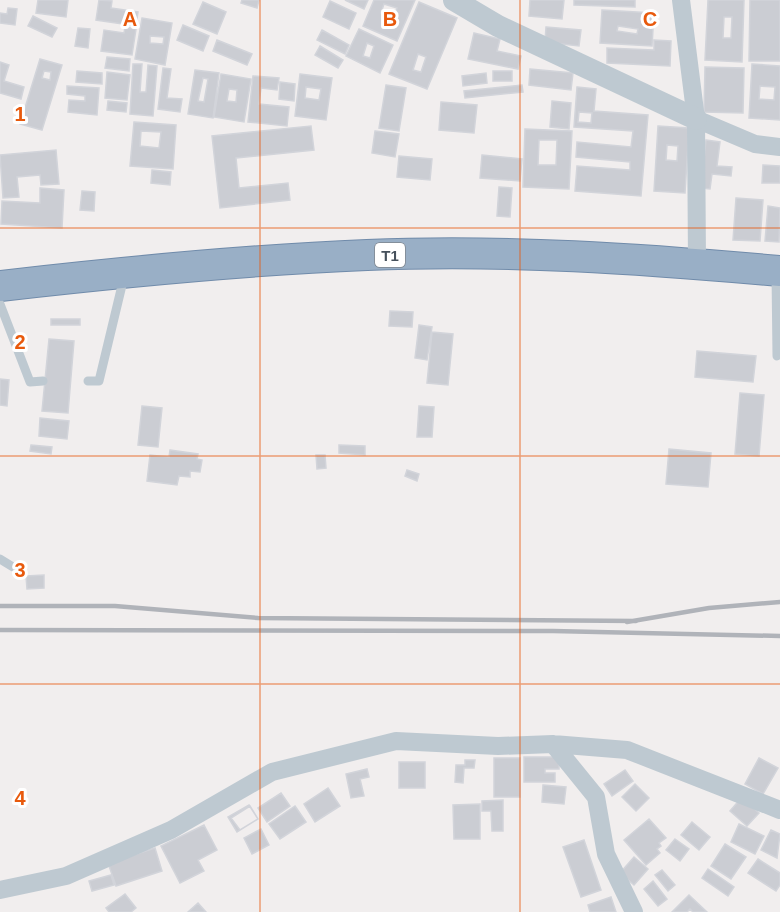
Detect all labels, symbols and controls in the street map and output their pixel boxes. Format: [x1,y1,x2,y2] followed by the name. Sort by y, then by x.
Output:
[123,8,137,30] text: A
[383,8,397,30] text: B
[643,8,657,30] text: C
[14,103,26,125] text: 1
[375,243,405,267] road number: T1
[14,331,26,353] text: 2
[14,559,26,581] text: 3
[14,787,26,809] text: 4

